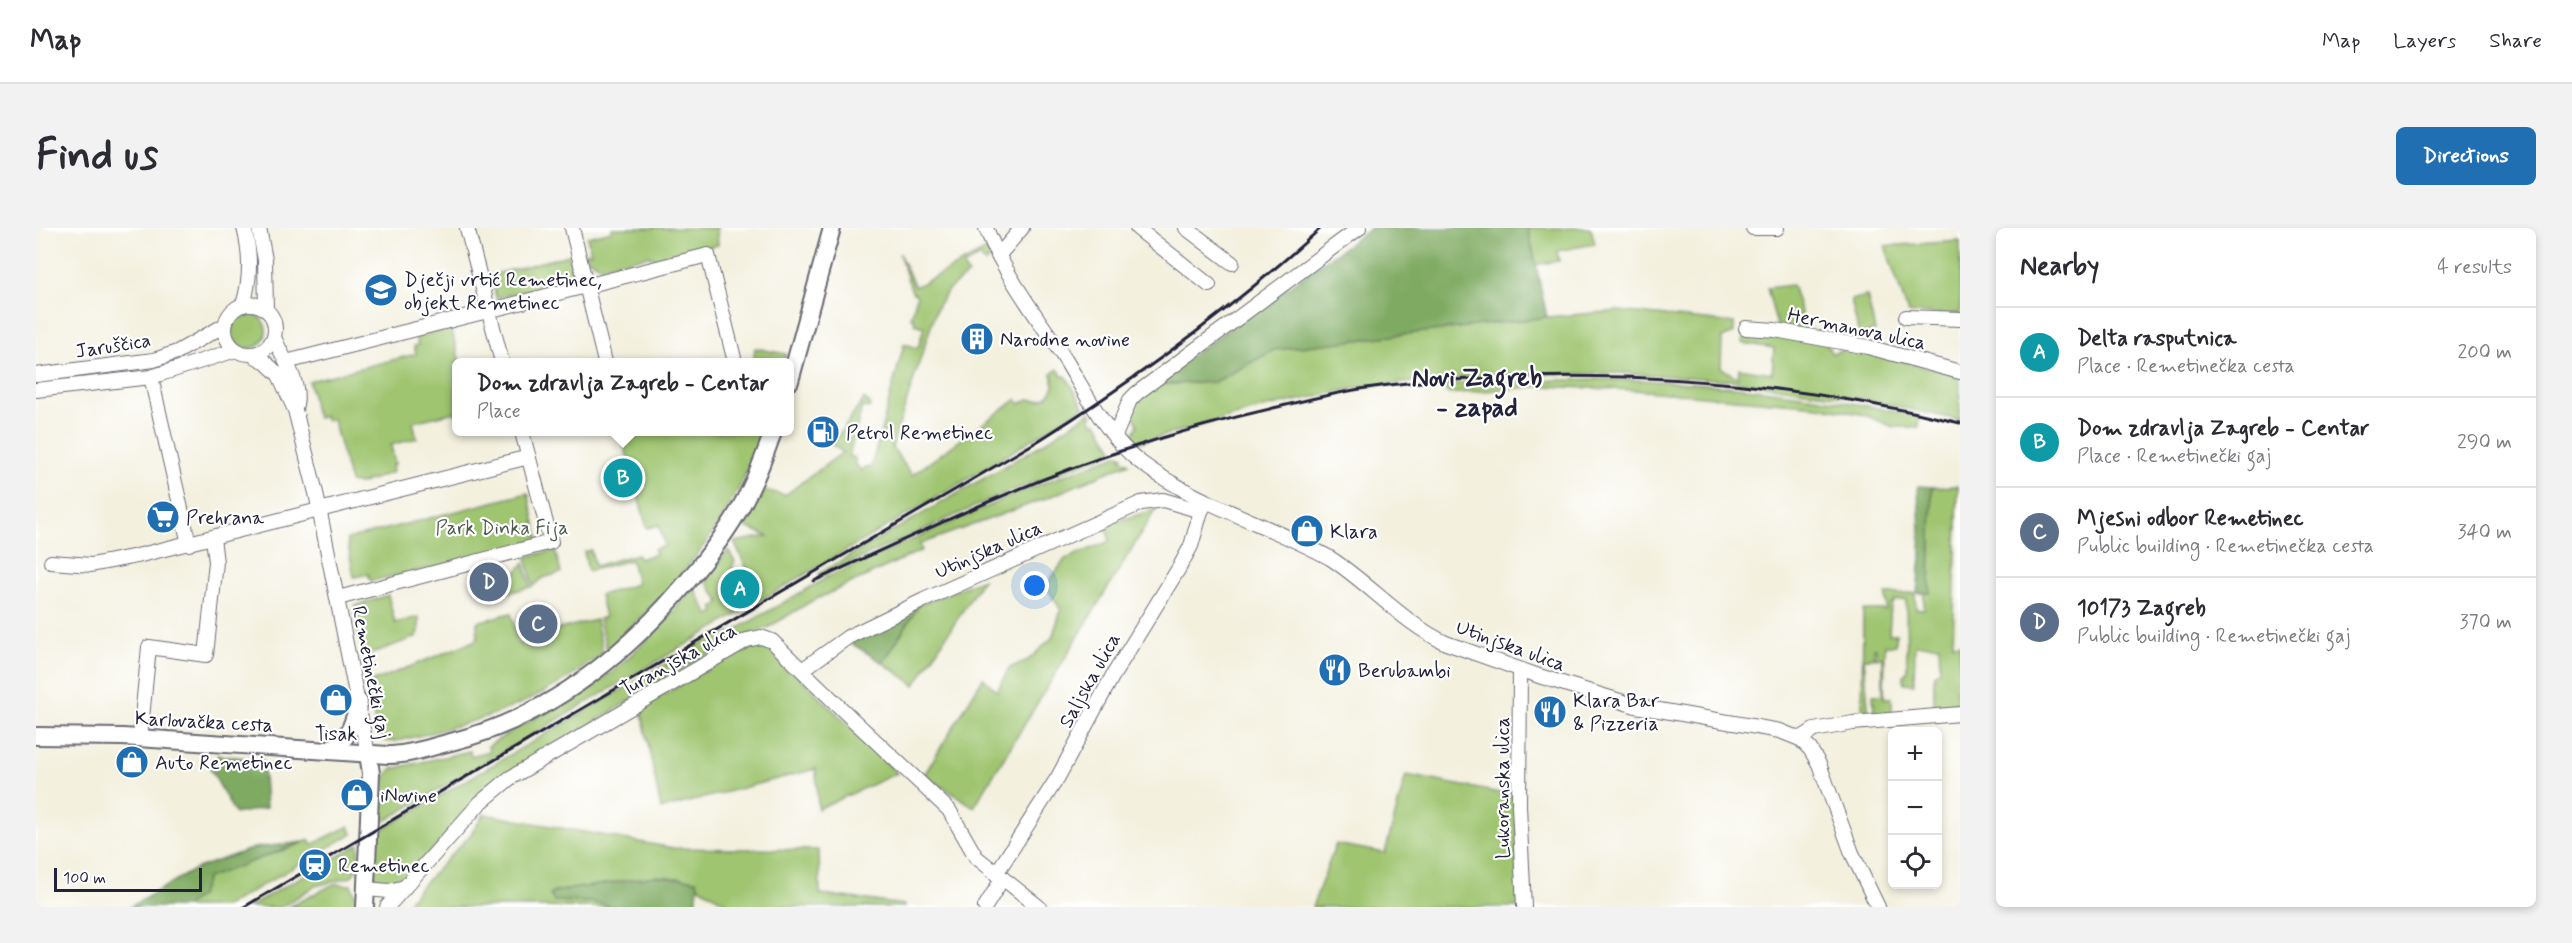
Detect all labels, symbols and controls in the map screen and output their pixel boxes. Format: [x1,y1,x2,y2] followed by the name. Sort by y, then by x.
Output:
[30,23,81,60] text: Map
[2322,27,2360,55] text: Map
[2393,27,2456,55] text: Layers
[2489,27,2542,55] text: Share
[2396,127,2536,185] button: Directions
[36,129,158,184] text: Find us
[2020,250,2099,284] text: Nearby
[2437,254,2512,281] text: 4 results
[404,267,602,317] place label: Dječji vrtić Remetinec, objekt Remetinec
[363,272,399,308] school or university icon: Dječji vrtić Remetinec, objekt Remetinec
[1785,302,1928,357] street label: Hermanova ulica
[959,321,995,357] building icon: Narodne novine
[2077,325,2236,353] text: Delta rasputnica
[74,327,153,366] street label: Jaruščica
[1000,327,1130,354] place label: Narodne novine
[2033,339,2046,366] text: A
[2457,339,2512,366] text: 200 m
[2077,353,2295,380] text: Place · Remetinečka cesta
[452,358,794,436] popup
[1412,362,1542,426] district label: Novi Zagreb - zapad
[477,370,769,398] text: Dom zdravlja Zagreb - Centar
[477,398,521,425] text: Place
[805,414,841,450] fuel station icon: Petrol Remetinec
[2077,415,2370,443] text: Dom zdravlja Zagreb - Centar
[846,420,993,447] place label: Petrol Remetinec
[2033,429,2046,456] text: B
[2457,429,2512,456] text: 290 m
[2077,443,2271,470] text: Place · Remetinečki gaj
[604,456,642,500] pin: B
[145,499,181,535] supermarket icon: Prehrana
[186,505,265,532] place label: Prehrana
[2077,505,2304,533] text: Mjesni odbor Remetinec
[1289,513,1325,549] shop icon: Klara
[436,515,569,542] park label: Park Dinka Fija
[931,515,1047,586] street label: Utinjska ulica
[1330,519,1378,546] place label: Klara
[2032,519,2047,546] text: C
[2457,519,2512,546] text: 340 m
[2077,533,2374,560] text: Public building · Remetinečka cesta
[470,560,508,604] pin: D
[720,566,760,612] pin: A
[1020,571,1049,600] your location
[2077,595,2206,623] text: 10173 Zagreb
[518,602,558,646] pin: C
[342,604,397,741] street label: Remetinečki gaj
[2033,609,2046,636] text: D
[2460,609,2512,636] text: 370 m
[1452,614,1569,679] street label: Utinjska ulica
[615,617,742,704] street label: Turanjska ulica
[2077,623,2350,650] text: Public building · Remetinečki gaj
[1053,628,1127,733] street label: Saljska ulica
[1317,652,1353,688] restaurant icon: Berubambi
[1358,658,1451,685] place label: Berubambi
[318,682,354,718] shop icon: Tisak
[1573,688,1660,738] place label: Klara Bar & Pizzeria
[1532,694,1568,730] restaurant icon: Klara Bar & Pizzeria
[134,705,274,740] street label: Karlovačka cesta
[1490,717,1517,859] street label: Lukoranska ulica
[315,721,357,748] place label: Tisak
[1888,727,1942,889] map controls
[1888,727,1942,781] button: +
[114,744,150,780] shop icon: Auto Remetinec
[155,750,293,777] place label: Auto Remetinec
[339,777,375,813] shop icon: iNovine
[1888,781,1942,835] button: −
[380,783,437,810] place label: iNovine
[1888,835,1942,889] button: locate
[297,847,333,883] station icon: Remetinec
[338,853,430,880] place label: Remetinec
[54,865,202,892] scale bar
[63,868,106,889] text: 100 m

